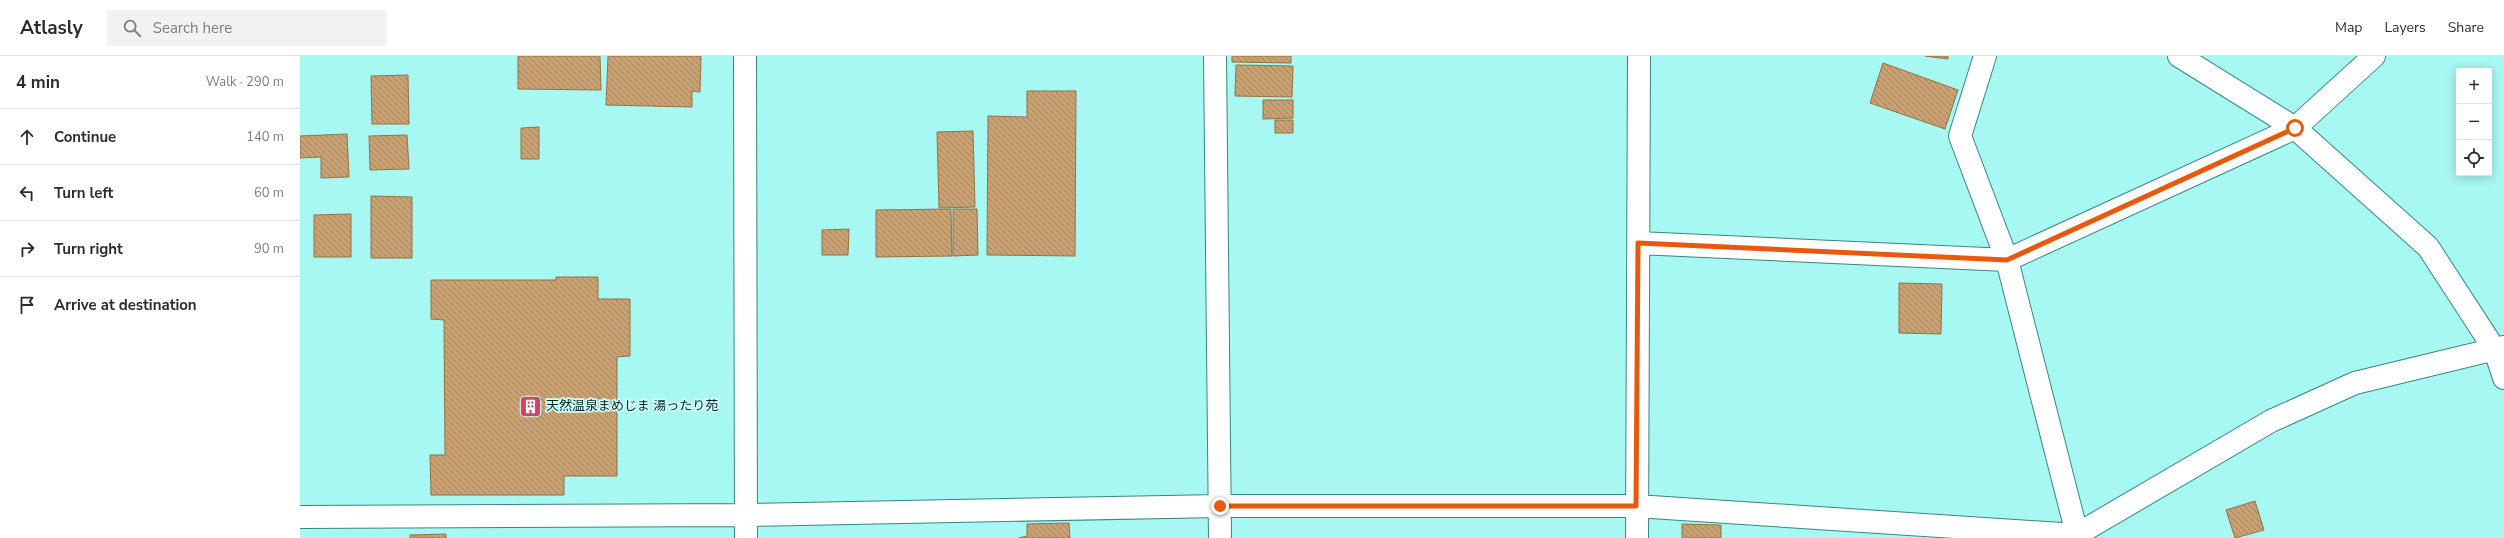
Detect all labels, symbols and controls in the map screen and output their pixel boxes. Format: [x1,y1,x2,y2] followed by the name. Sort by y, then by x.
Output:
[107,10,387,46] search box
[20,15,83,41] text: Atlasly
[121,17,143,39] icon: search
[153,18,232,38] text: Search here
[2335,18,2362,37] text: Map
[2384,18,2426,37] text: Layers
[2448,18,2484,37] text: Share
[2456,68,2492,176] map controls
[2456,68,2492,104] button: +
[16,71,60,94] text: 4 min
[206,73,284,91] text: Walk · 290 m
[2456,104,2492,140] button: −
[2286,119,2304,137] route start
[16,126,38,148] icon: ahead
[54,127,116,147] text: Continue
[246,128,284,146] text: 140 m
[2456,140,2492,176] button: locate
[16,182,38,204] icon: left
[54,183,113,203] text: Turn left
[254,184,284,202] text: 60 m
[16,238,38,260] icon: right
[54,239,123,259] text: Turn right
[254,240,284,258] text: 90 m
[16,294,38,316] icon: arrive
[54,295,197,315] text: Arrive at destination
[518,393,544,419] building icon: 天然温泉まめじま 湯ったり苑
[546,397,718,415] place label: 天然温泉まめじま 湯ったり苑
[1211,497,1229,515] route end

